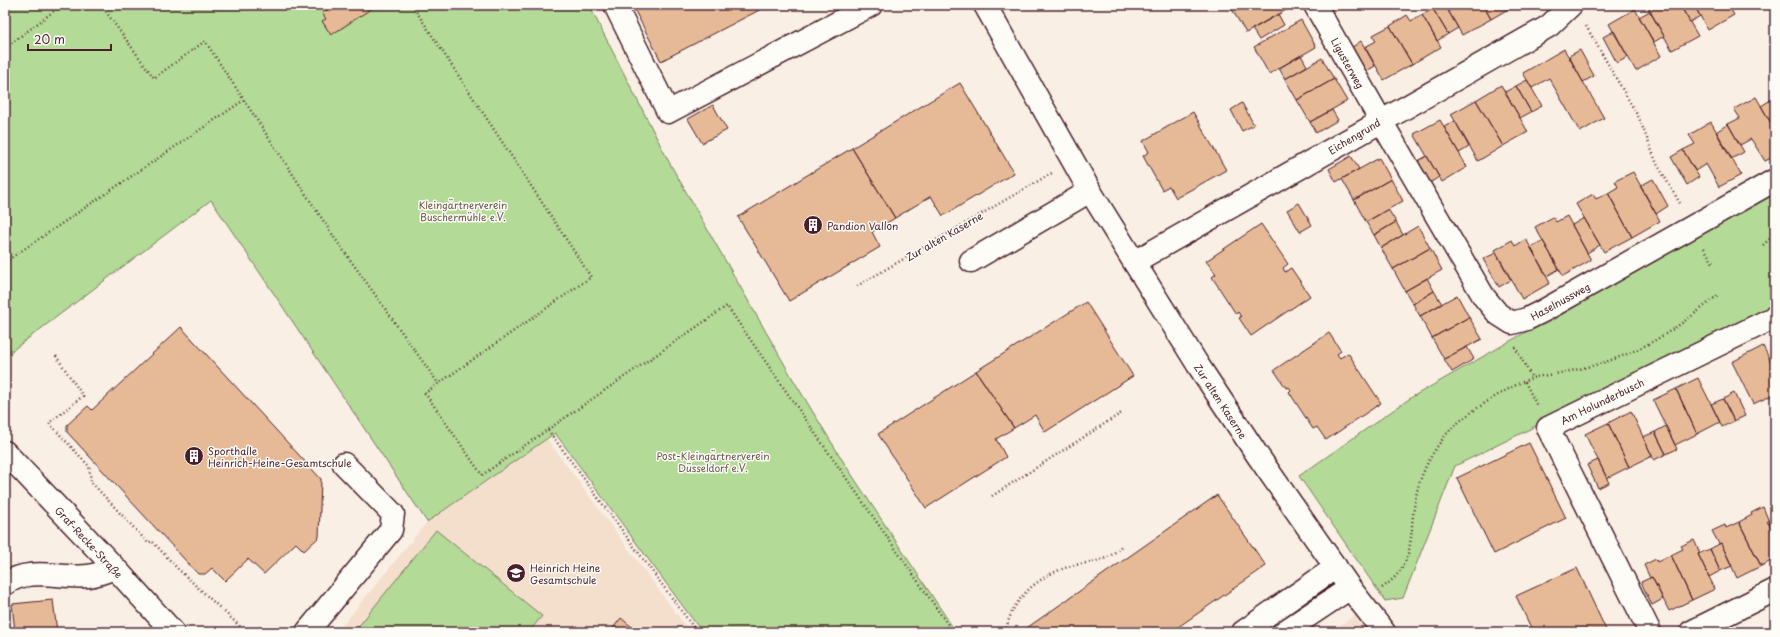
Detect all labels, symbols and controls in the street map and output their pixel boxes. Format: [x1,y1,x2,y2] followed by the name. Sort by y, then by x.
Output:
[28,26,111,52] scale bar
[34,30,65,48] text: 20 m
[1328,35,1368,91] street label: Ligusterweg
[1325,114,1383,157] street label: Eichengrund
[419,197,507,224] park label: Kleingärtnerverein Buschermühle e.V.
[903,208,986,264] street label: Zur alten Kaserne
[802,214,824,236] building icon: Pandion Vallon
[827,218,898,233] place label: Pandion Vallon
[1527,278,1593,324] street label: Haselnussweg
[1191,361,1251,442] street label: Zur alten Kaserne
[1558,374,1646,428] street label: Am Holunderbusch
[208,443,352,470] place label: Sporthalle Heinrich-Heine-Gesamtschule
[183,445,205,467] building icon: Sporthalle Heinrich-Heine-Gesamtschule
[656,448,770,475] park label: Post-Kleingärtnerverein Düsseldorf e.V.
[52,503,126,581] street label: Graf-Recke-Straße
[530,560,601,587] place label: Heinrich Heine Gesamtschule
[505,562,527,584] school or university icon: Heinrich Heine Gesamtschule

